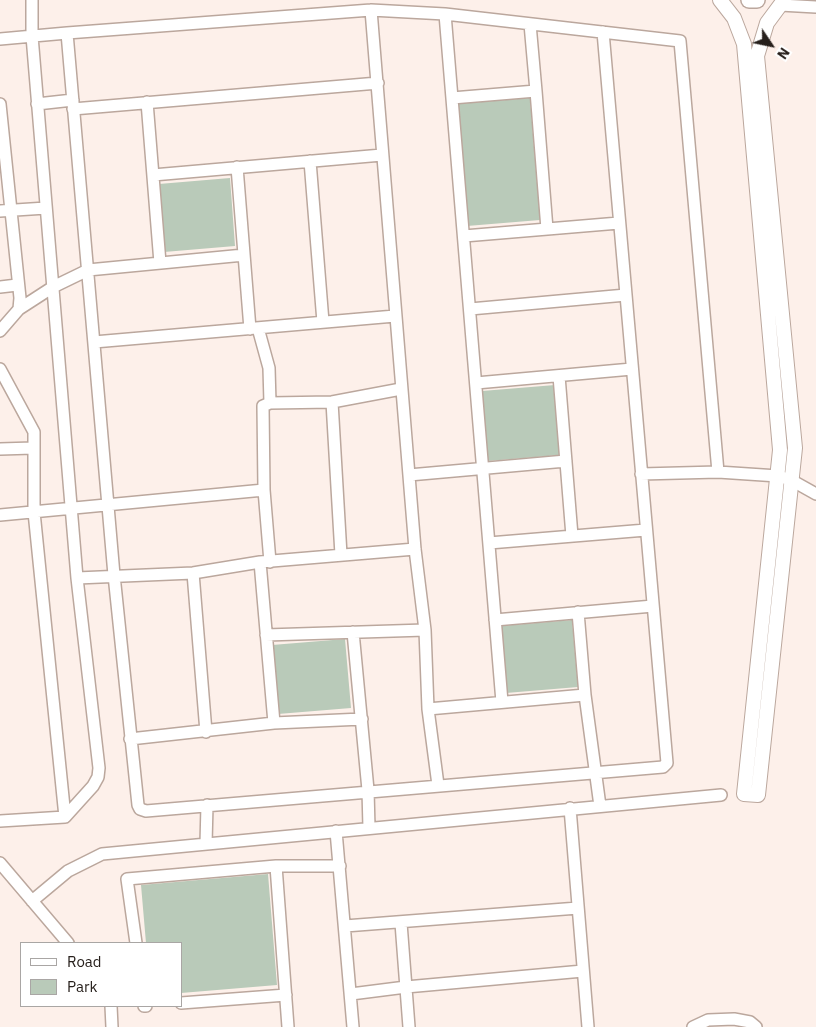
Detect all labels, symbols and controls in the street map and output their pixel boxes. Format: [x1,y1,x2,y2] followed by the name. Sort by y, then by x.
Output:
[746,20,796,70] north arrow
[773,44,794,63] text: N
[20,942,182,1007] legend
[67,952,102,971] text: Road
[67,977,97,996] text: Park

